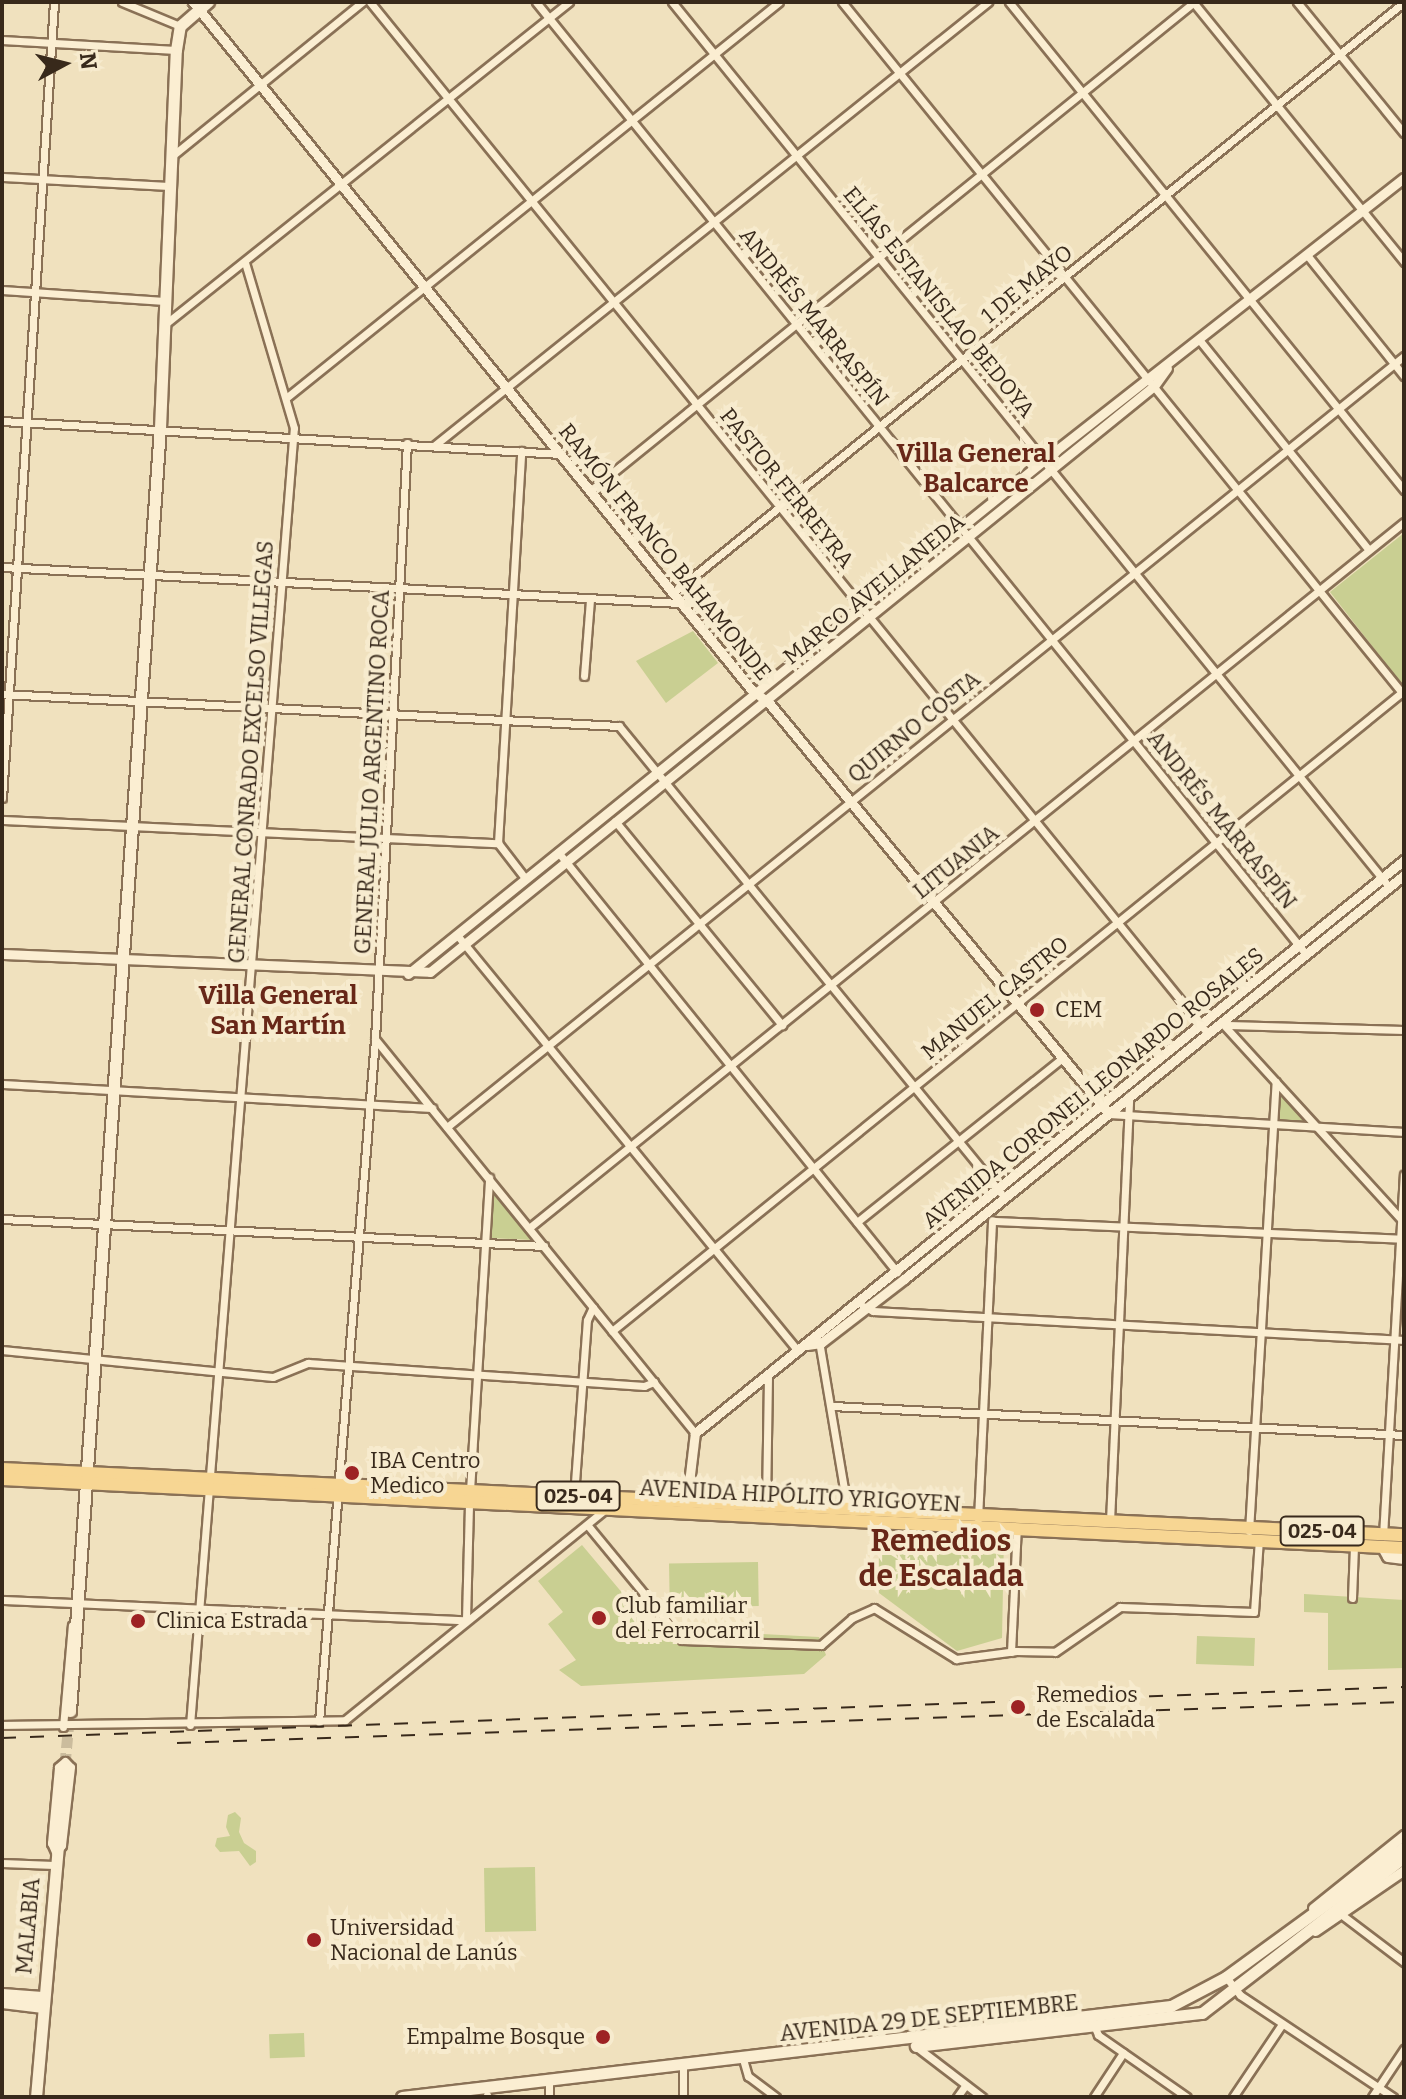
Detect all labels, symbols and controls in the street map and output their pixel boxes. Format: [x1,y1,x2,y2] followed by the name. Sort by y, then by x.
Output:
[24,24,104,104] north arrow
[74,51,103,71] text: N
[838,181,1040,423] street label: ELÍAS ESTANISLAO BEDOYA
[734,222,894,412] street label: ANDRÉS MARRASPÍN
[976,239,1078,329] street label: 1 DE MAYO
[714,403,860,573] street label: PASTOR FERREYRA
[553,418,777,686] street label: RAMÓN FRANCO BAHAMONDE
[896,438,1056,500] district label: Villa General Balcarce
[778,508,970,670] street label: MARCO AVELLANEDA
[223,540,279,964] street label: GENERAL CONRADO EXCELSO VILLEGAS
[349,589,395,955] street label: GENERAL JULIO ARGENTINO ROCA
[843,666,985,788] street label: QUIRNO COSTA
[1142,725,1302,915] street label: ANDRÉS MARRASPÍN
[908,820,1004,904] street label: LITUANIA
[916,931,1074,1065] street label: MANUEL CASTRO
[917,942,1269,1234] street label: AVENIDA CORONEL LEONARDO ROSALES
[198,980,358,1042] district label: Villa General San Martín
[1055,997,1102,1023] place label: CEM
[1026,999,1048,1021] marker: CEM
[370,1447,480,1498] place label: IBA Centro Medico
[341,1462,363,1484] marker: IBA Centro Medico
[639,1474,961,1518] street label: AVENIDA HIPÓLITO YRIGOYEN
[534,1480,622,1512] road number: 025-04
[1278,1515,1366,1547] road number: 025-04
[858,1523,1024,1594] district label: Remedios de Escalada
[615,1592,760,1644] place label: Club familiar del Ferrocarril
[156,1608,308,1634] place label: Clinica Estrada
[590,1609,608,1627] marker: Club familiar del Ferrocarril
[127,1610,149,1632] marker: Clinica Estrada
[1036,1681,1155,1732] place label: Remedios de Escalada
[1007,1696,1029,1718] marker: Remedios de Escalada
[11,1877,45,1975] street label: MALABIA
[330,1914,517,1966] place label: Universidad Nacional de Lanús
[305,1931,323,1949] marker: Universidad Nacional de Lanús
[778,1989,1080,2047] street label: AVENIDA 29 DE SEPTIEMBRE
[406,2024,585,2050] place label: Empalme Bosque
[592,2026,614,2048] marker: Empalme Bosque

